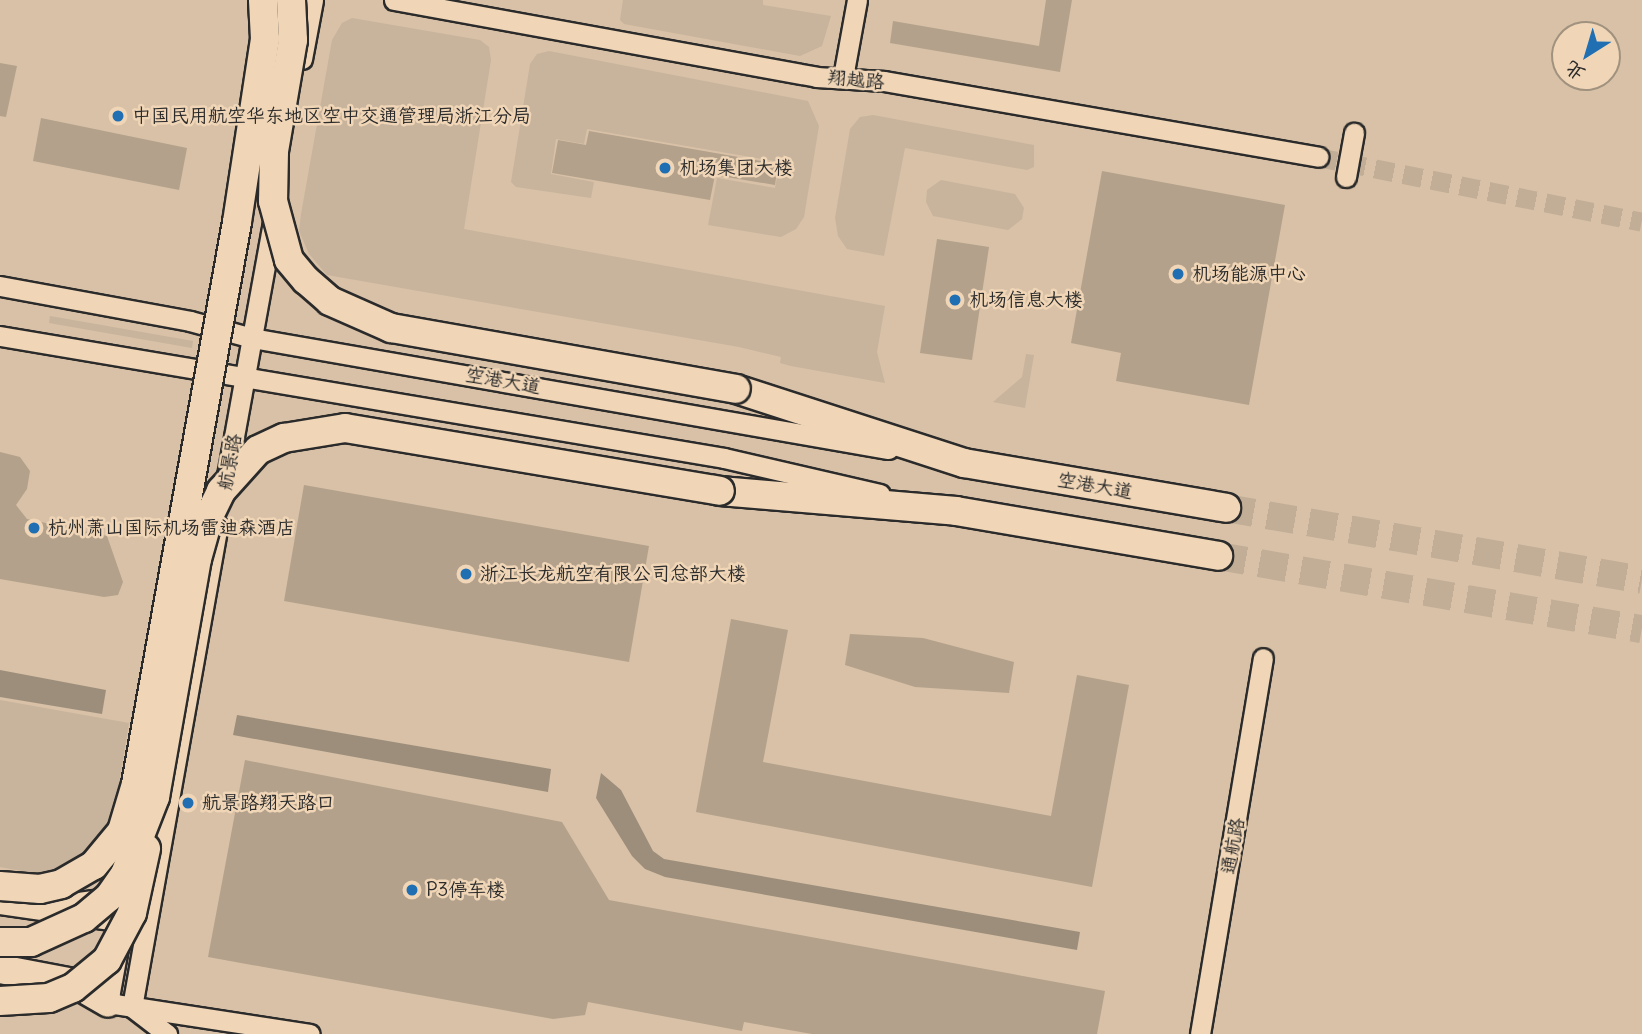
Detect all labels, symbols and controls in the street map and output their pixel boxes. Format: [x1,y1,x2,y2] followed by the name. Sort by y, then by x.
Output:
[1551,21,1621,91] north arrow
[1560,56,1589,86] text: 北
[827,66,885,94] street label: 翔越路
[132,105,531,127] place label: 中国民用航空华东地区空中交通管理局浙江分局
[110,108,126,124] marker: 中国民用航空华东地区空中交通管理局浙江分局
[679,157,793,179] place label: 机场集团大楼
[657,160,673,176] marker: 机场集团大楼
[1192,263,1306,285] place label: 机场能源中心
[1170,266,1186,282] marker: 机场能源中心
[969,289,1083,311] place label: 机场信息大楼
[947,292,963,308] marker: 机场信息大楼
[464,363,542,399] street label: 空港大道
[214,432,246,492] street label: 航景路
[1056,468,1134,504] street label: 空港大道
[48,517,295,539] place label: 杭州萧山国际机场雷迪森酒店
[26,520,42,536] marker: 杭州萧山国际机场雷迪森酒店
[480,563,746,585] place label: 浙江长龙航空有限公司总部大楼
[458,566,474,582] marker: 浙江长龙航空有限公司总部大楼
[202,792,335,814] place label: 航景路翔天路口
[180,795,196,811] marker: 航景路翔天路口
[1217,816,1249,876] street label: 通航路
[426,879,505,901] place label: P3停车楼
[404,882,420,898] marker: P3停车楼

